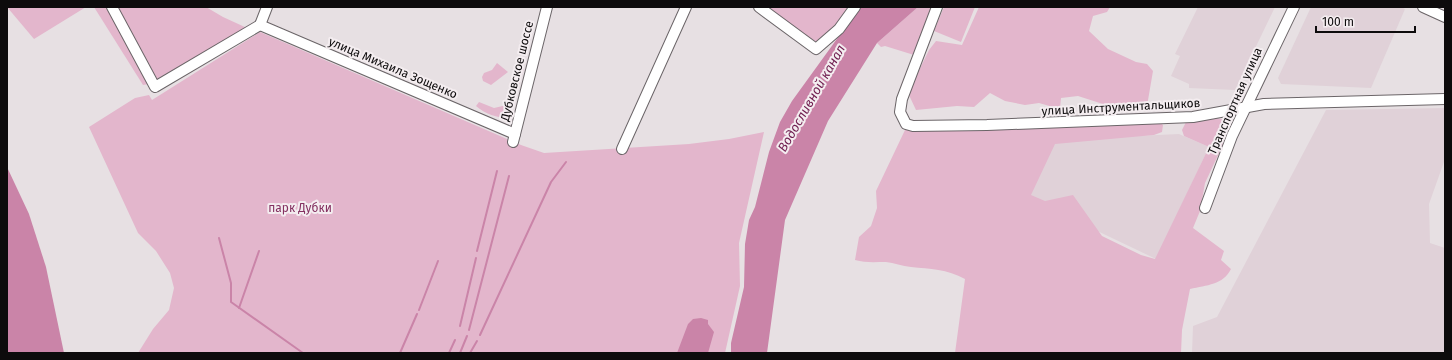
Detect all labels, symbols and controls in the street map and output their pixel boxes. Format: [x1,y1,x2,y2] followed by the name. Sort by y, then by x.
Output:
[1316,8,1415,34] scale bar
[1322,15,1354,29] text: 100 m
[498,19,536,123] street label: Дубковское шоссе
[326,34,460,102] street label: улица Михаила Зощенко
[775,42,848,154] water label: Водосливной канал
[1205,45,1265,157] street label: Транспортная улица
[1041,96,1201,118] street label: улица Инструментальщиков
[268,201,332,215] park label: парк Дубки

